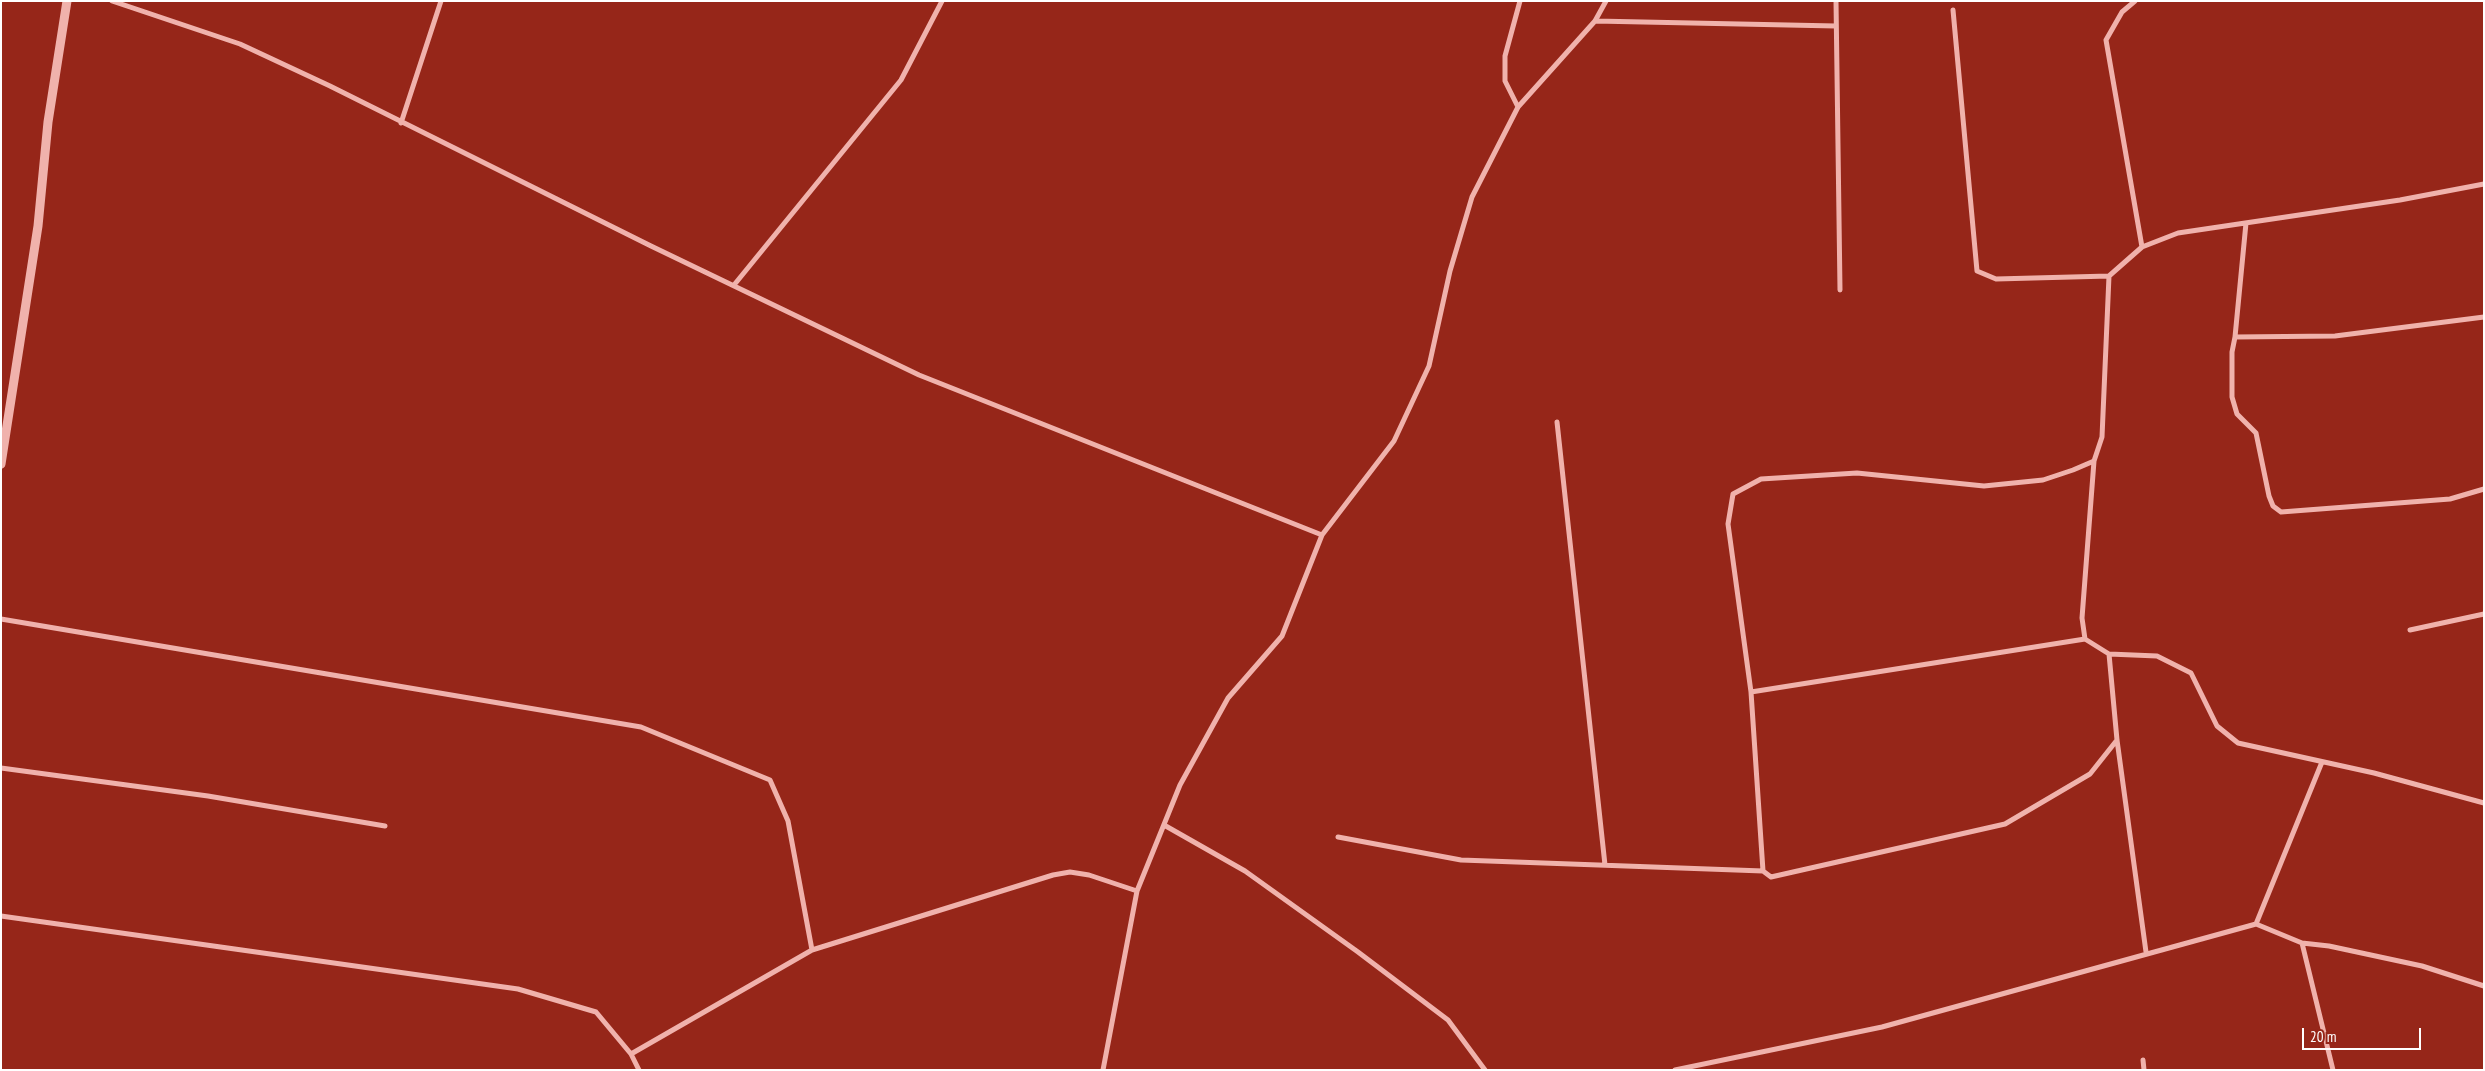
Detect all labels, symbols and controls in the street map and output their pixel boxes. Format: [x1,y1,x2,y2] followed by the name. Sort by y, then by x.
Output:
[2305,1018,2424,1050] scale bar
[2310,1027,2336,1046] text: 20 m

